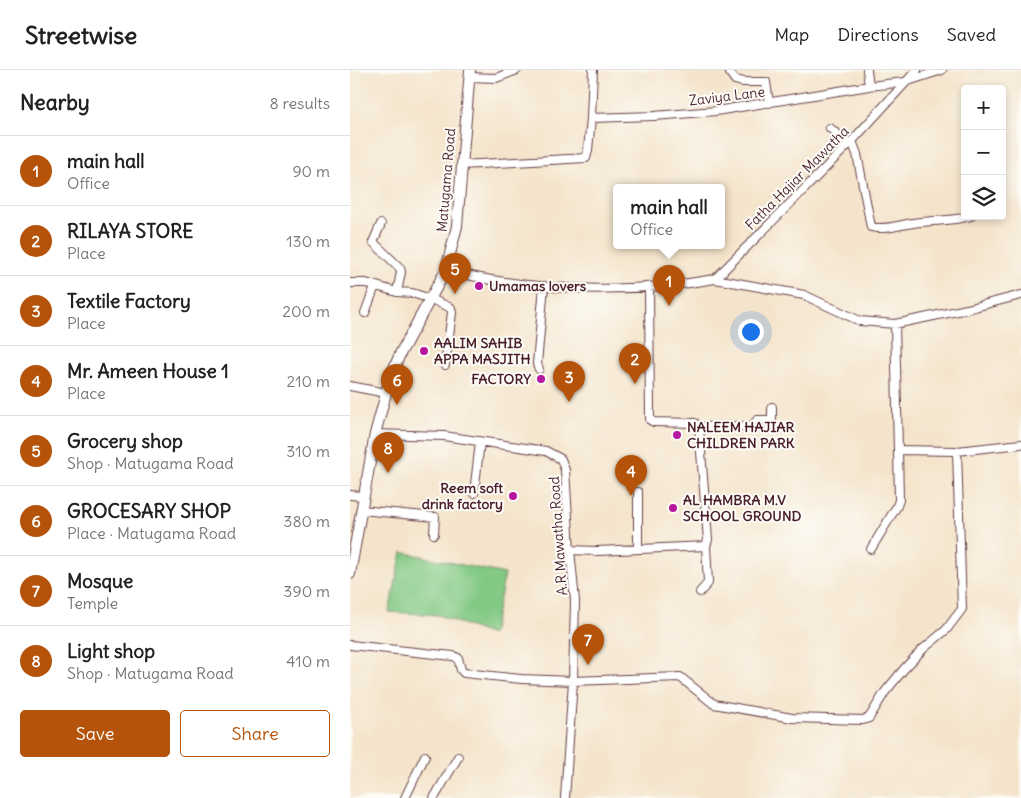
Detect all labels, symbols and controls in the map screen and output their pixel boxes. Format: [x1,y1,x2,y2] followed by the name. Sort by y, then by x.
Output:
[25,20,137,50] text: Streetwise
[774,23,809,46] text: Map
[837,23,919,46] text: Directions
[947,23,996,46] text: Saved
[688,82,766,110] street label: Zaviya Lane
[961,85,1006,220] map controls
[961,85,1006,130] button: +
[20,89,90,116] text: Nearby
[269,93,330,113] text: 8 results
[741,122,853,234] street label: Fatha Hajiar Mawatha
[432,127,460,233] street label: Matugama Road
[961,130,1006,175] button: −
[67,149,145,173] text: main hall
[33,161,39,181] text: 1
[292,161,330,181] text: 90 m
[67,173,110,193] text: Office
[961,175,1006,220] button: layers
[613,184,725,249] popup
[630,195,708,219] text: main hall
[67,219,194,243] text: RILAYA STORE
[630,219,673,239] text: Office
[32,231,40,251] text: 2
[286,231,330,251] text: 130 m
[67,243,106,263] text: Place
[439,253,471,294] pin: 5
[653,265,685,306] pin: 1
[489,277,587,295] place label: Umamas lovers
[473,280,485,292] marker: Umamas lovers
[67,289,191,313] text: Textile Factory
[31,301,41,321] text: 3
[282,301,330,321] text: 200 m
[67,313,106,333] text: Place
[738,319,764,345] your location
[434,334,531,368] place label: AALIM SAHIB APPA MASJITH
[619,343,651,384] pin: 2
[418,345,430,357] marker: AALIM SAHIB APPA MASJITH
[67,359,229,383] text: Mr. Ameen House 1
[553,361,585,402] pin: 3
[381,364,413,405] pin: 6
[471,370,531,388] place label: FACTORY
[31,371,41,391] text: 4
[287,371,330,391] text: 210 m
[535,373,547,385] marker: FACTORY
[67,383,106,403] text: Place
[687,418,795,452] place label: NALEEM HAJIAR CHILDREN PARK
[67,429,183,453] text: Grocery shop
[671,429,683,441] marker: NALEEM HAJIAR CHILDREN PARK
[372,432,404,473] pin: 8
[31,441,41,461] text: 5
[286,441,330,461] text: 310 m
[67,453,234,473] text: Shop · Matugama Road
[615,455,647,496] pin: 4
[545,476,571,596] street label: A.R Mawatha Road
[422,479,503,513] place label: Reem soft drink factory
[507,490,519,502] marker: Reem soft drink factory
[683,491,802,525] place label: AL HAMBRA M.V SCHOOL GROUND
[67,499,231,523] text: GROCESARY SHOP
[667,502,679,514] marker: AL HAMBRA M.V SCHOOL GROUND
[31,511,41,531] text: 6
[283,511,330,531] text: 380 m
[67,523,236,543] text: Place · Matugama Road
[67,569,133,593] text: Mosque
[32,581,40,601] text: 7
[283,581,330,601] text: 390 m
[67,593,118,613] text: Temple
[572,624,604,665] pin: 7
[67,639,155,663] text: Light shop
[31,651,41,671] text: 8
[286,651,330,671] text: 410 m
[67,663,234,683] text: Shop · Matugama Road
[20,710,170,757] button: Save
[180,710,330,757] button: Share

